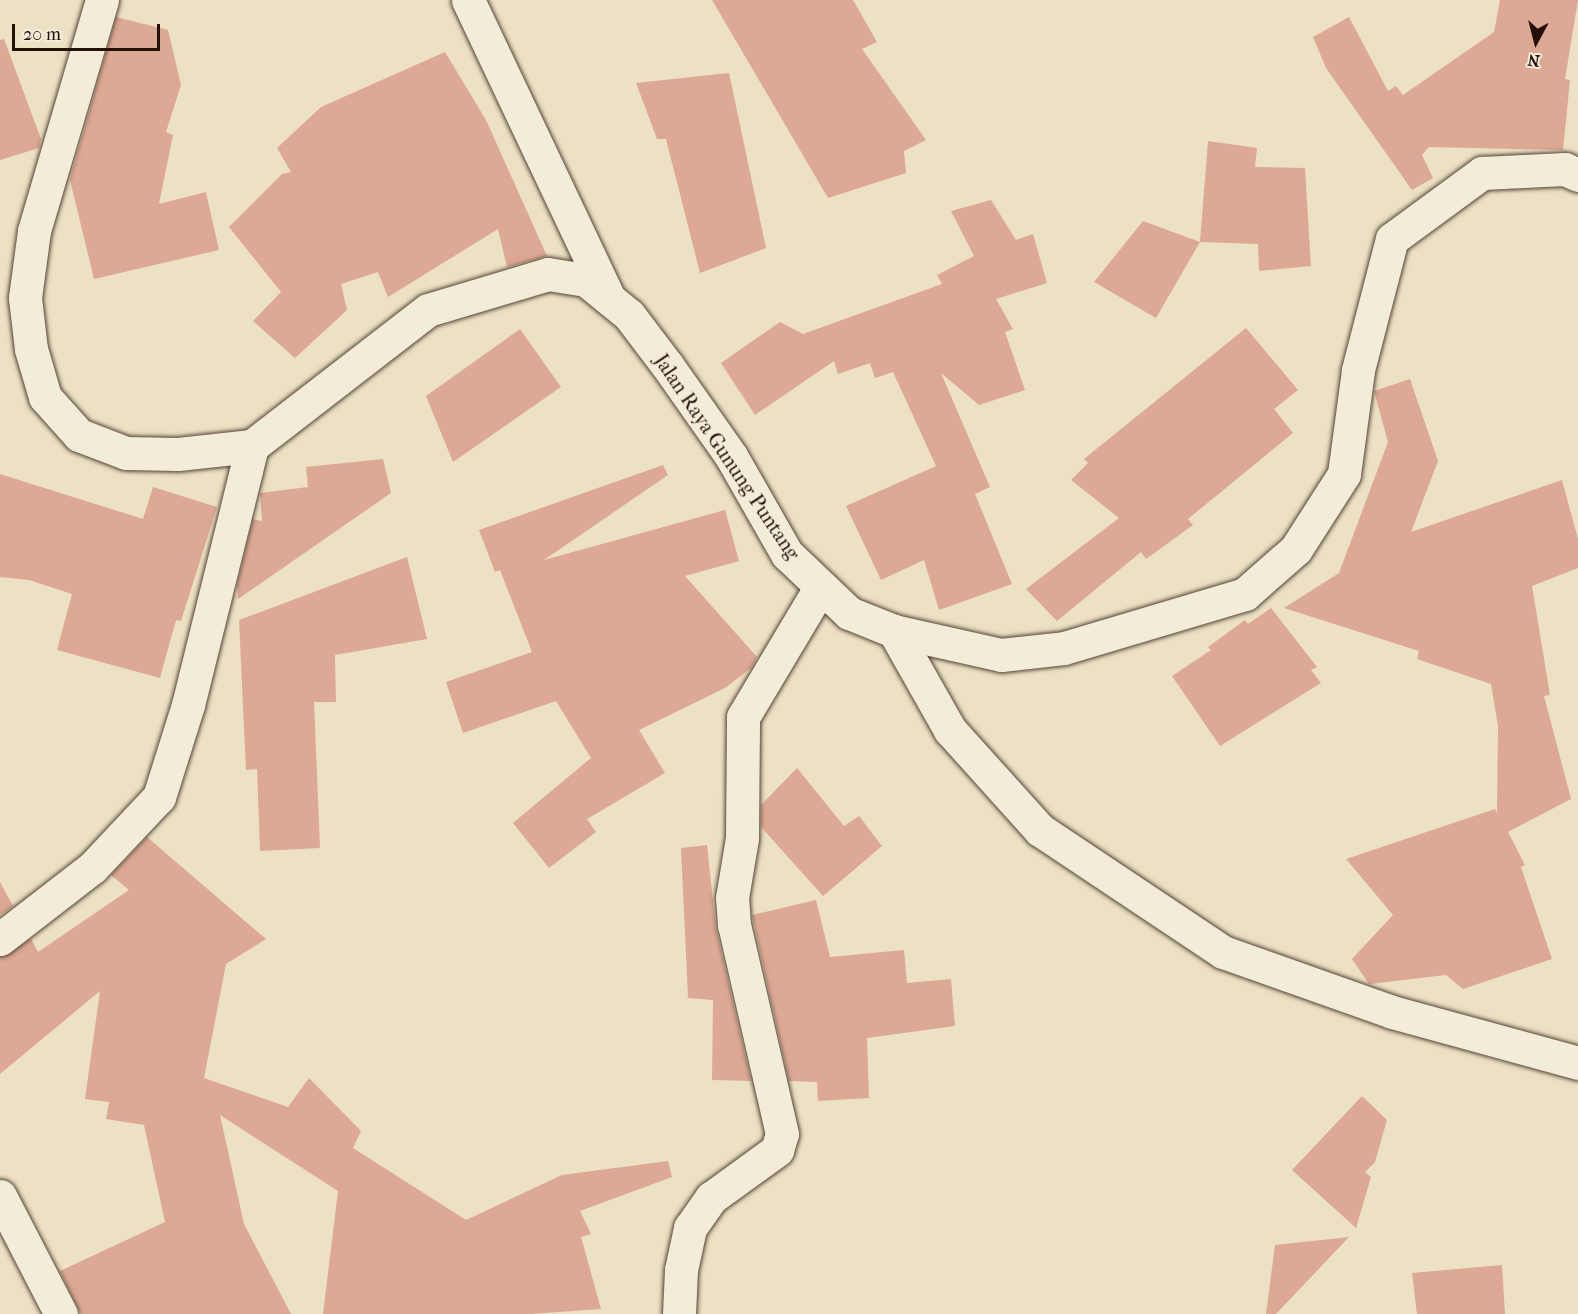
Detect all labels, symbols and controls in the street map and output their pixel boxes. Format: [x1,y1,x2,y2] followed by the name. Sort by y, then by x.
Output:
[15,12,164,50] scale bar
[1506,12,1566,72] north arrow
[23,24,61,45] text: 20 m
[1527,50,1541,71] text: N
[649,350,805,564] street label: Jalan Raya Gunung Puntang

